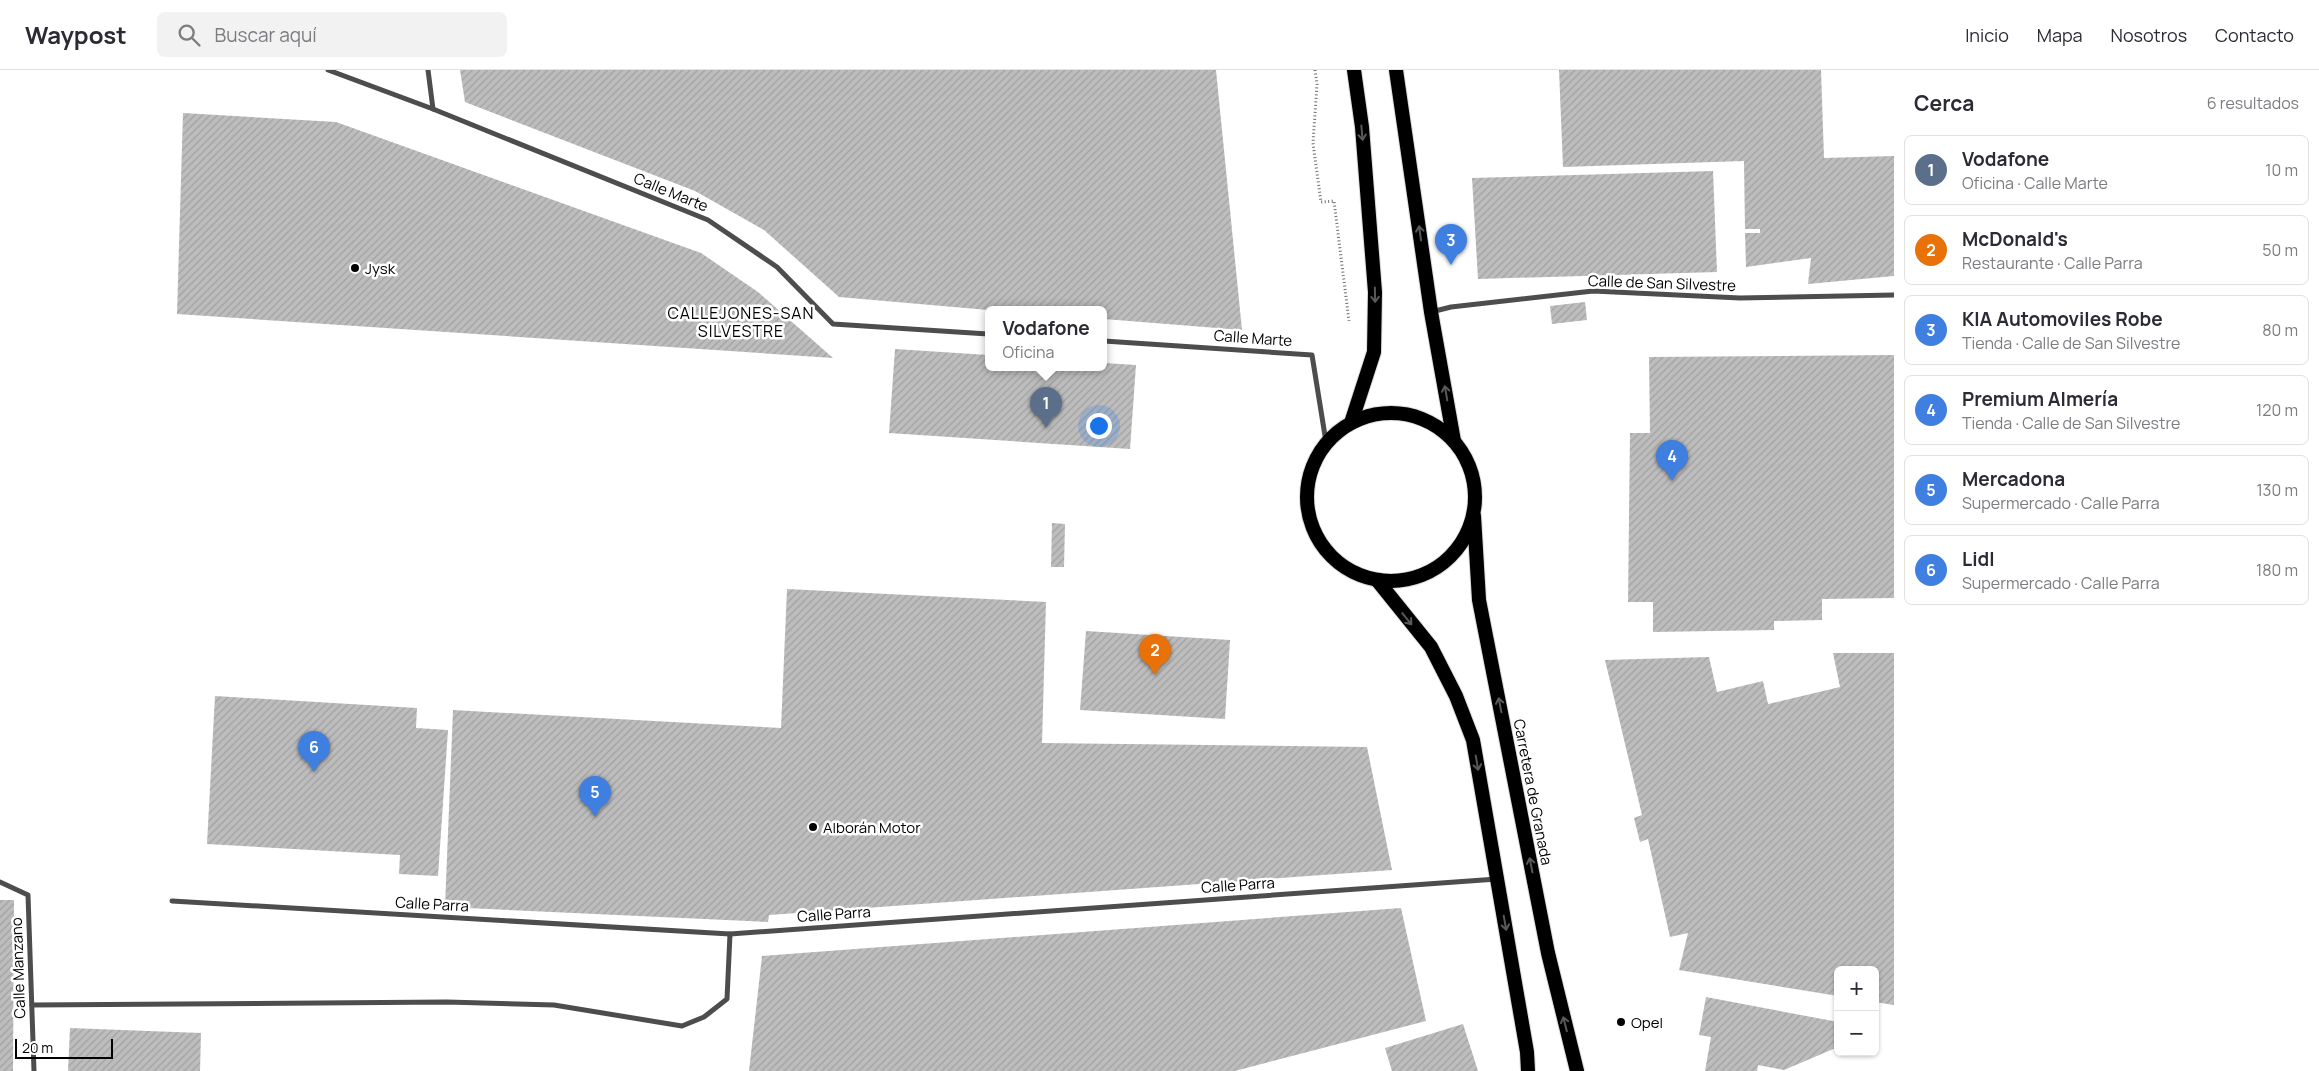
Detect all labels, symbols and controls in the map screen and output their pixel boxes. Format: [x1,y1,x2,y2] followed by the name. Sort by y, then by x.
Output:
[157,12,507,57] search box
[25,18,127,51] text: Waypost
[175,21,203,49] icon: search
[215,22,317,48] text: Buscar aquí
[1965,23,2009,47] text: Inicio
[2037,23,2083,47] text: Mapa
[2111,23,2187,47] text: Nosotros
[2215,23,2294,47] text: Contacto
[1914,89,1974,117] text: Cerca
[2207,92,2299,114] text: 6 resultados
[1357,125,1367,141] one-way arrow
[1962,146,2049,172] text: Vodafone
[1927,159,1935,181] text: 1
[2265,159,2298,181] text: 10 m
[631,168,712,217] street label: Calle Marte
[1962,172,2108,194] text: Oficina · Calle Marte
[1435,224,1467,265] pin: 3
[1414,225,1424,241] one-way arrow
[1962,226,2068,252] text: McDonald's
[1926,239,1936,261] text: 2
[2262,239,2298,261] text: 50 m
[1962,252,2143,274] text: Restaurante · Calle Parra
[365,258,396,279] place label: Jysk
[349,262,361,274] marker: Jysk
[1588,270,1737,296] street label: Calle de San Silvestre
[1370,286,1380,303] one-way arrow
[668,302,814,342] district label: CALLEJONES-SAN SILVESTRE
[985,306,1107,371] popup
[1962,306,2163,332] text: KIA Automoviles Robe
[1002,315,1090,341] text: Vodafone
[1926,319,1936,341] text: 3
[2262,319,2298,341] text: 80 m
[1213,325,1293,351] street label: Calle Marte
[1962,332,2180,354] text: Tienda · Calle de San Silvestre
[1002,341,1054,363] text: Oficina
[1440,385,1450,401] one-way arrow
[1962,386,2118,412] text: Premium Almería
[1030,387,1062,428] pin: 1
[1926,399,1936,421] text: 4
[2256,399,2298,421] text: 120 m
[1962,412,2180,434] text: Tienda · Calle de San Silvestre
[1086,413,1112,439] your location
[1656,440,1688,481] pin: 4
[1962,466,2065,492] text: Mercadona
[1926,479,1936,501] text: 5
[2256,479,2298,501] text: 130 m
[1962,492,2160,514] text: Supermercado · Calle Parra
[1962,546,1995,572] text: Lidl
[1926,559,1936,581] text: 6
[2256,559,2298,581] text: 180 m
[1962,572,2160,594] text: Supermercado · Calle Parra
[1401,612,1412,625] one-way arrow
[1139,634,1171,675] pin: 2
[1495,698,1504,714] one-way arrow
[1509,717,1557,867] street label: Carretera de Granada
[298,731,330,772] pin: 6
[1472,754,1482,770] one-way arrow
[579,776,611,817] pin: 5
[823,817,921,838] place label: Alborán Motor
[807,821,819,833] marker: Alborán Motor
[1526,857,1535,873] one-way arrow
[1200,872,1276,898] street label: Calle Parra
[395,892,469,916] street label: Calle Parra
[796,901,872,927] street label: Calle Parra
[1500,914,1510,930] one-way arrow
[6,917,30,1019] street label: Calle Manzano
[1834,966,1879,1056] map controls
[1834,966,1879,1011] button: +
[1834,1011,1879,1056] button: −
[1631,1012,1663,1033] place label: Opel
[1560,1016,1570,1032] one-way arrow
[1615,1016,1627,1028] marker: Opel
[15,1036,112,1059] scale bar
[22,1038,53,1057] text: 20 m

